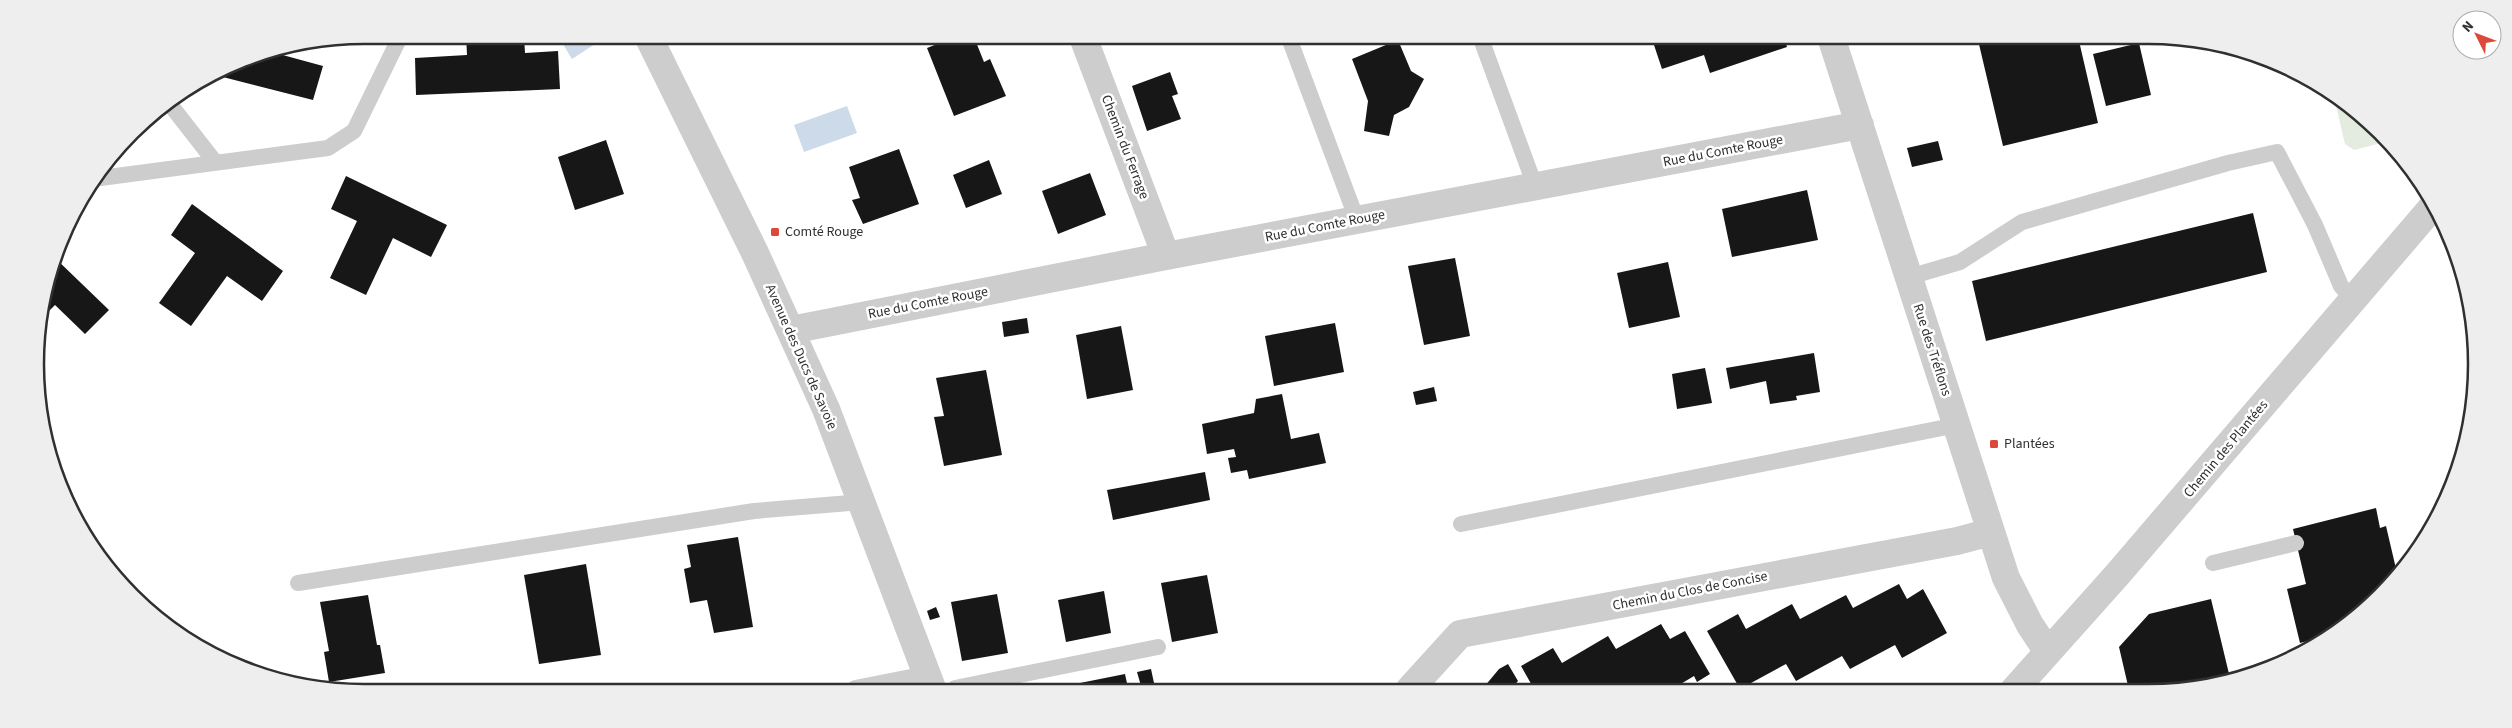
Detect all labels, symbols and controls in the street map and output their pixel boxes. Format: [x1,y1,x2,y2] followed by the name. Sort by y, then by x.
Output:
[2452,10,2502,60] north arrow
[2458,17,2479,37] text: N
[1096,92,1154,202] street label: Chemin du Ferrage
[1661,130,1785,172] street label: Rue du Comte Rouge
[1263,205,1387,247] street label: Rue du Comte Rouge
[785,222,863,242] place label: Comté Rouge
[769,226,781,238] marker: Comté Rouge
[760,281,842,433] street label: Avenue des Ducs de Savoie
[866,282,990,324] street label: Rue du Comte Rouge
[1908,301,1956,399] street label: Rue des Tréflons
[2179,396,2273,502] street label: Chemin des Plantées
[2004,434,2055,454] place label: Plantées
[1988,438,2000,450] marker: Plantées
[1611,566,1769,616] street label: Chemin du Clos de Concise

